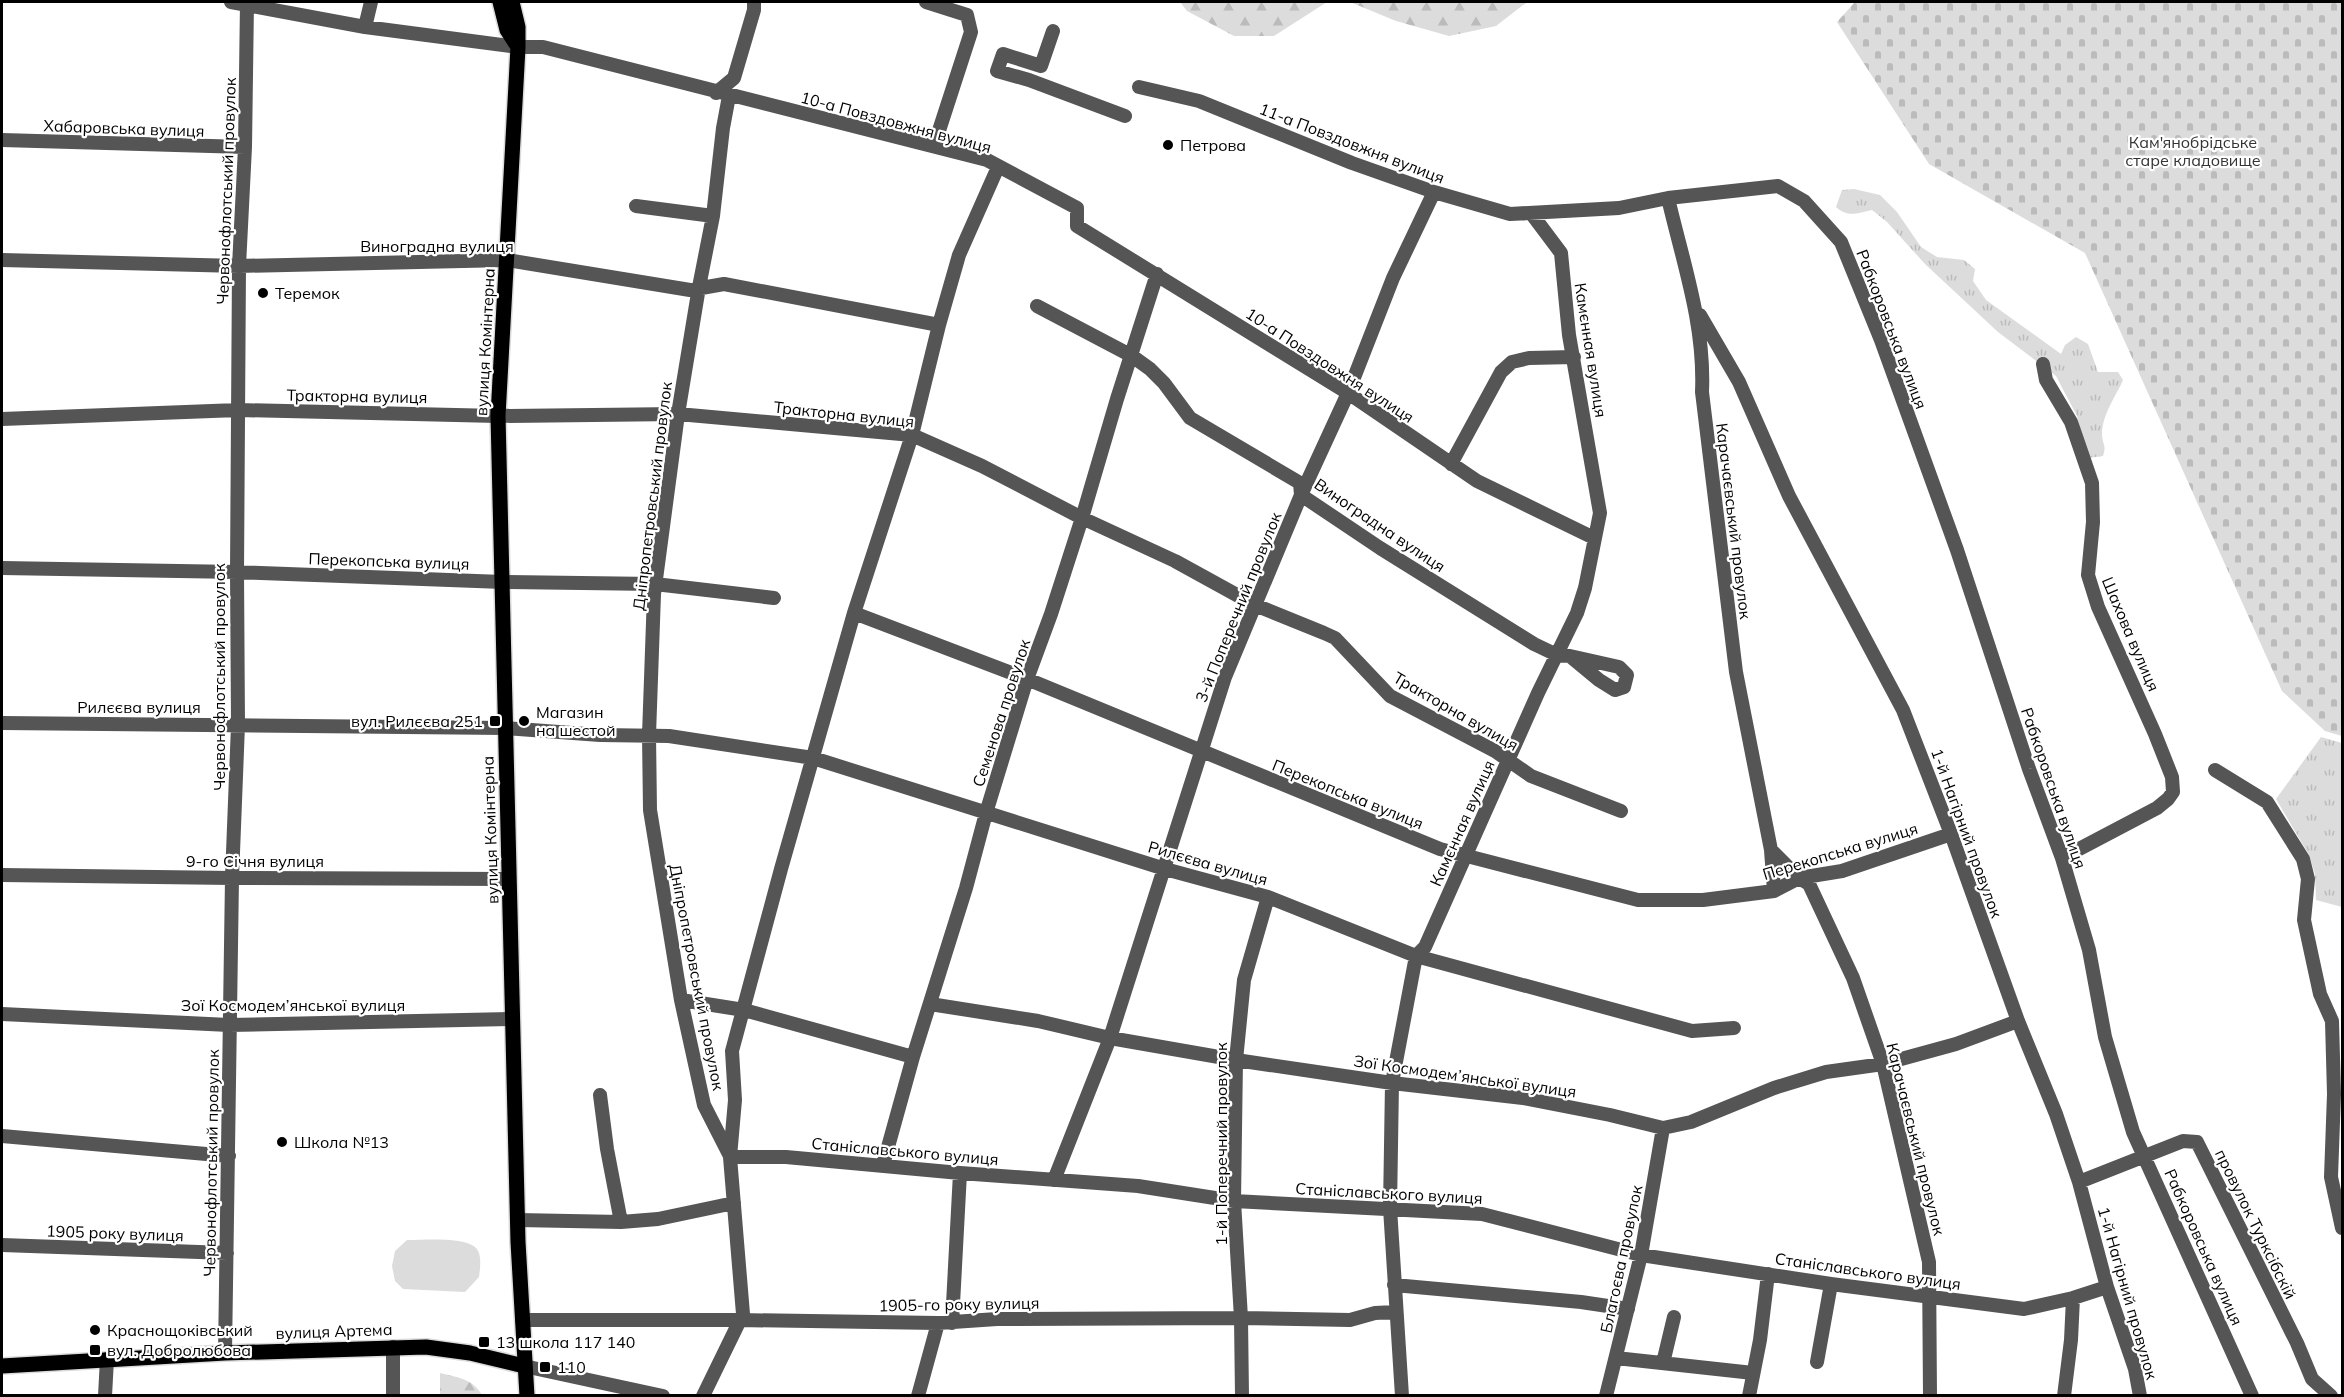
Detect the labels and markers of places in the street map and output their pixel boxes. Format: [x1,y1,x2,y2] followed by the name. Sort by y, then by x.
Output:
[1180,135,1246,155] place label: Петрова
[1161,138,1175,152] marker: Петрова
[275,283,340,303] place label: Теремок
[256,286,270,300] marker: Теремок
[536,702,616,740] place label: Магазин на шестой
[351,711,483,731] place label: вул. Рилєєва 251
[488,714,502,728] marker: вул. Рилєєва 251
[517,714,531,728] marker: Магазин на шестой
[294,1132,389,1152] place label: Школа №13
[275,1135,289,1149] marker: Школа №13
[107,1320,253,1340] place label: Краснощоківський
[88,1323,102,1337] marker: Краснощоківський
[496,1332,635,1352] place label: 13 школа 117 140
[477,1335,491,1349] marker: 13 школа 117 140
[107,1340,251,1360] place label: вул. Добролюбова
[88,1343,102,1357] marker: вул. Добролюбова
[557,1357,586,1377] place label: 110
[538,1360,552,1374] marker: 110

